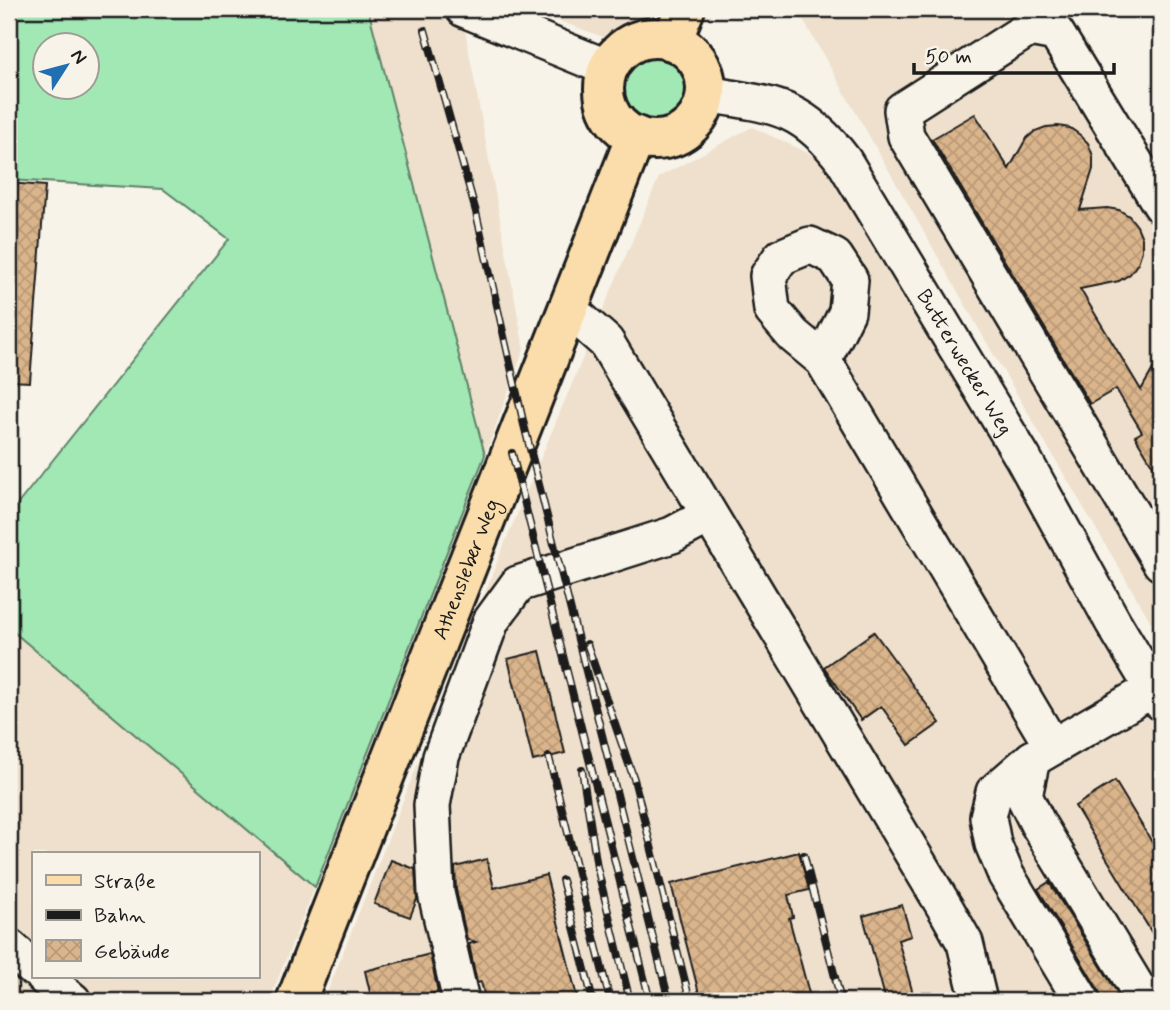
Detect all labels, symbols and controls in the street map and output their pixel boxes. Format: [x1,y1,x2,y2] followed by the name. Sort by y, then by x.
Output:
[32,32,102,102] north arrow
[914,32,1114,76] scale bar
[925,43,972,71] text: 50 m
[65,44,92,69] text: N
[909,284,1019,441] street label: Butterwecker Weg
[426,495,508,644] street label: Athensleber Weg
[32,852,259,978] legend
[94,868,156,896] text: Straße
[94,902,146,930] text: Bahn
[94,938,170,966] text: Gebäude

